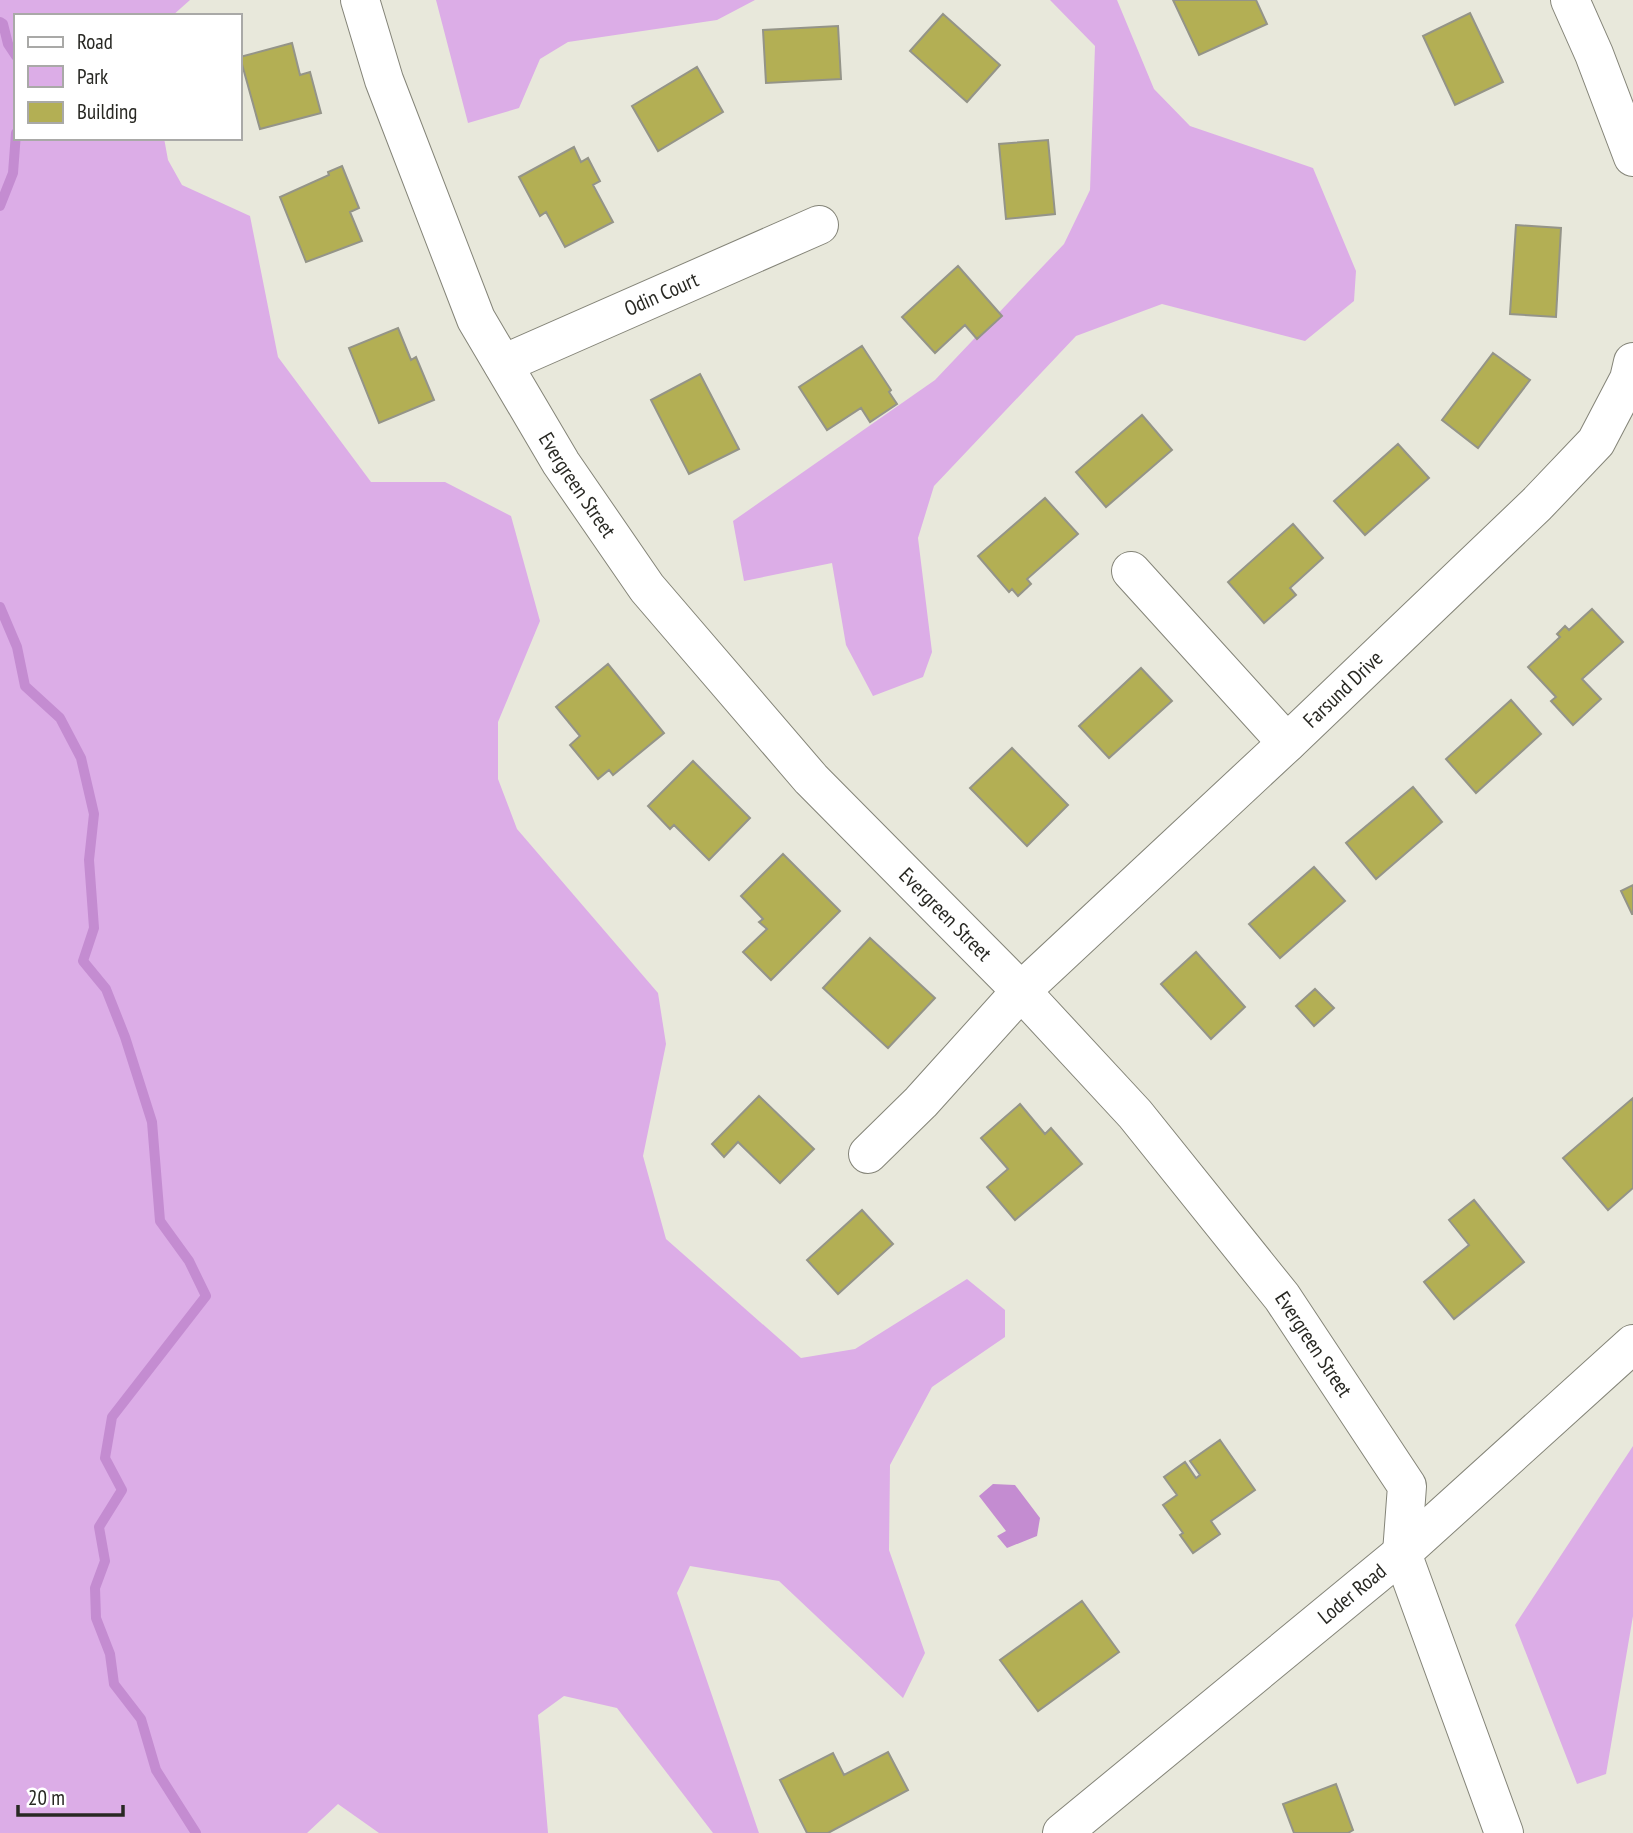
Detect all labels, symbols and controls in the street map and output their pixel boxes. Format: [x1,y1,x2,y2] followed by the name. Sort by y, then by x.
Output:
[14,14,242,140] legend
[77,28,113,55] text: Road
[77,63,108,90] text: Park
[77,98,137,125] text: Building
[620,266,703,322] street label: Odin Court
[533,427,622,543] street label: Evergreen Street
[1297,645,1388,733] street label: Farsund Drive
[893,862,998,967] street label: Evergreen Street
[1269,1286,1359,1402] street label: Evergreen Street
[1312,1558,1392,1630] street label: Loder Road
[18,1773,122,1817] scale bar
[28,1784,65,1811] text: 20 m

